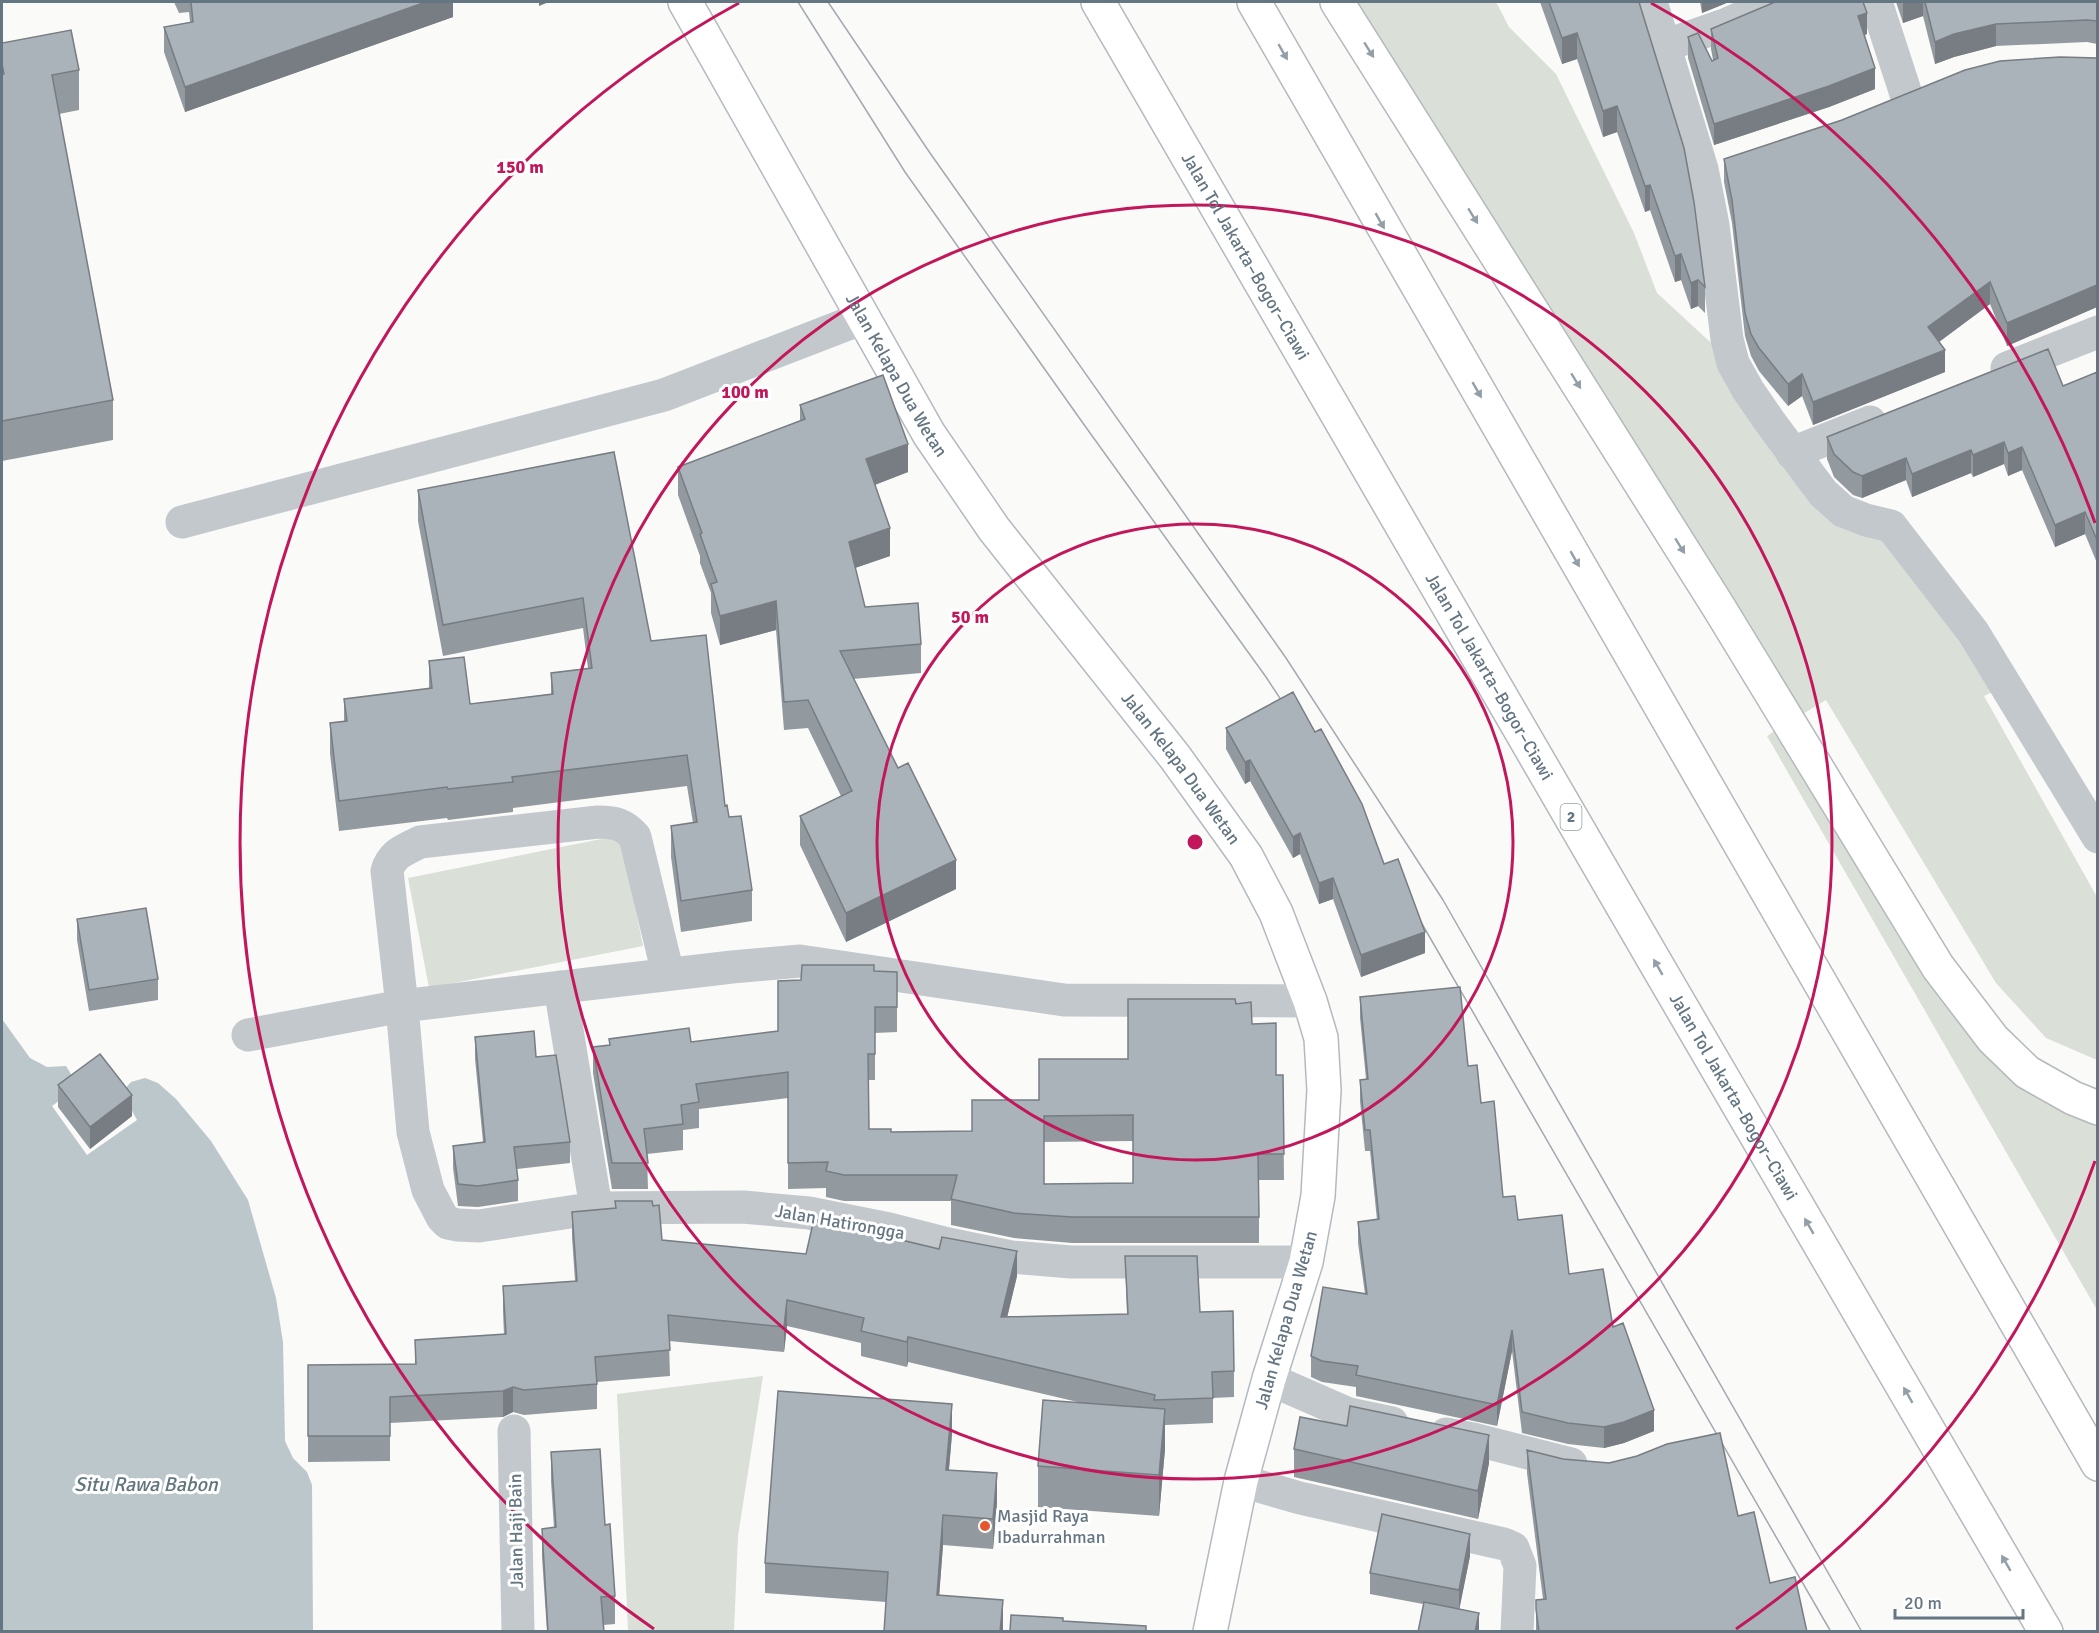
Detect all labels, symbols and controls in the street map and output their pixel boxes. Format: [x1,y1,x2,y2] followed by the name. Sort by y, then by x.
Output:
[1363,42,1374,58] one-way arrow
[1278,44,1288,61] one-way arrow
[1177,149,1314,364] street label: Jalan Tol Jakarta–Bogor–Ciawi
[496,156,544,178] text: 150 m
[1467,207,1478,224] one-way arrow
[1375,213,1385,230] one-way arrow
[841,290,952,461] street label: Jalan Kelapa Dua Wetan
[1571,373,1582,389] one-way arrow
[721,381,769,403] text: 100 m
[1472,382,1483,398] one-way arrow
[1675,538,1686,554] one-way arrow
[1569,551,1580,567] one-way arrow
[1421,569,1558,784] street label: Jalan Tol Jakarta–Bogor–Ciawi
[951,606,989,628] text: 50 m
[1117,688,1245,849] street label: Jalan Kelapa Dua Wetan
[1560,804,1582,830] road number: 2
[1185,832,1205,852] centre of rings
[1652,959,1663,975] one-way arrow
[1665,989,1803,1204] street label: Jalan Tol Jakarta–Bogor–Ciawi
[774,1200,906,1244] street label: Jalan Hatirongga
[1804,1217,1814,1234] one-way arrow
[1250,1228,1322,1412] street label: Jalan Kelapa Dua Wetan
[1903,1386,1913,1403] one-way arrow
[74,1472,219,1497] water label: Situ Rawa Babon
[504,1473,528,1589] street label: Jalan Haji Bain
[997,1505,1106,1548] place label: Masjid Raya Ibadurrahman
[978,1519,992,1533] marker: Masjid Raya Ibadurrahman
[2001,1554,2011,1571] one-way arrow
[1895,1582,2022,1620] scale bar
[1904,1592,1942,1614] text: 20 m

